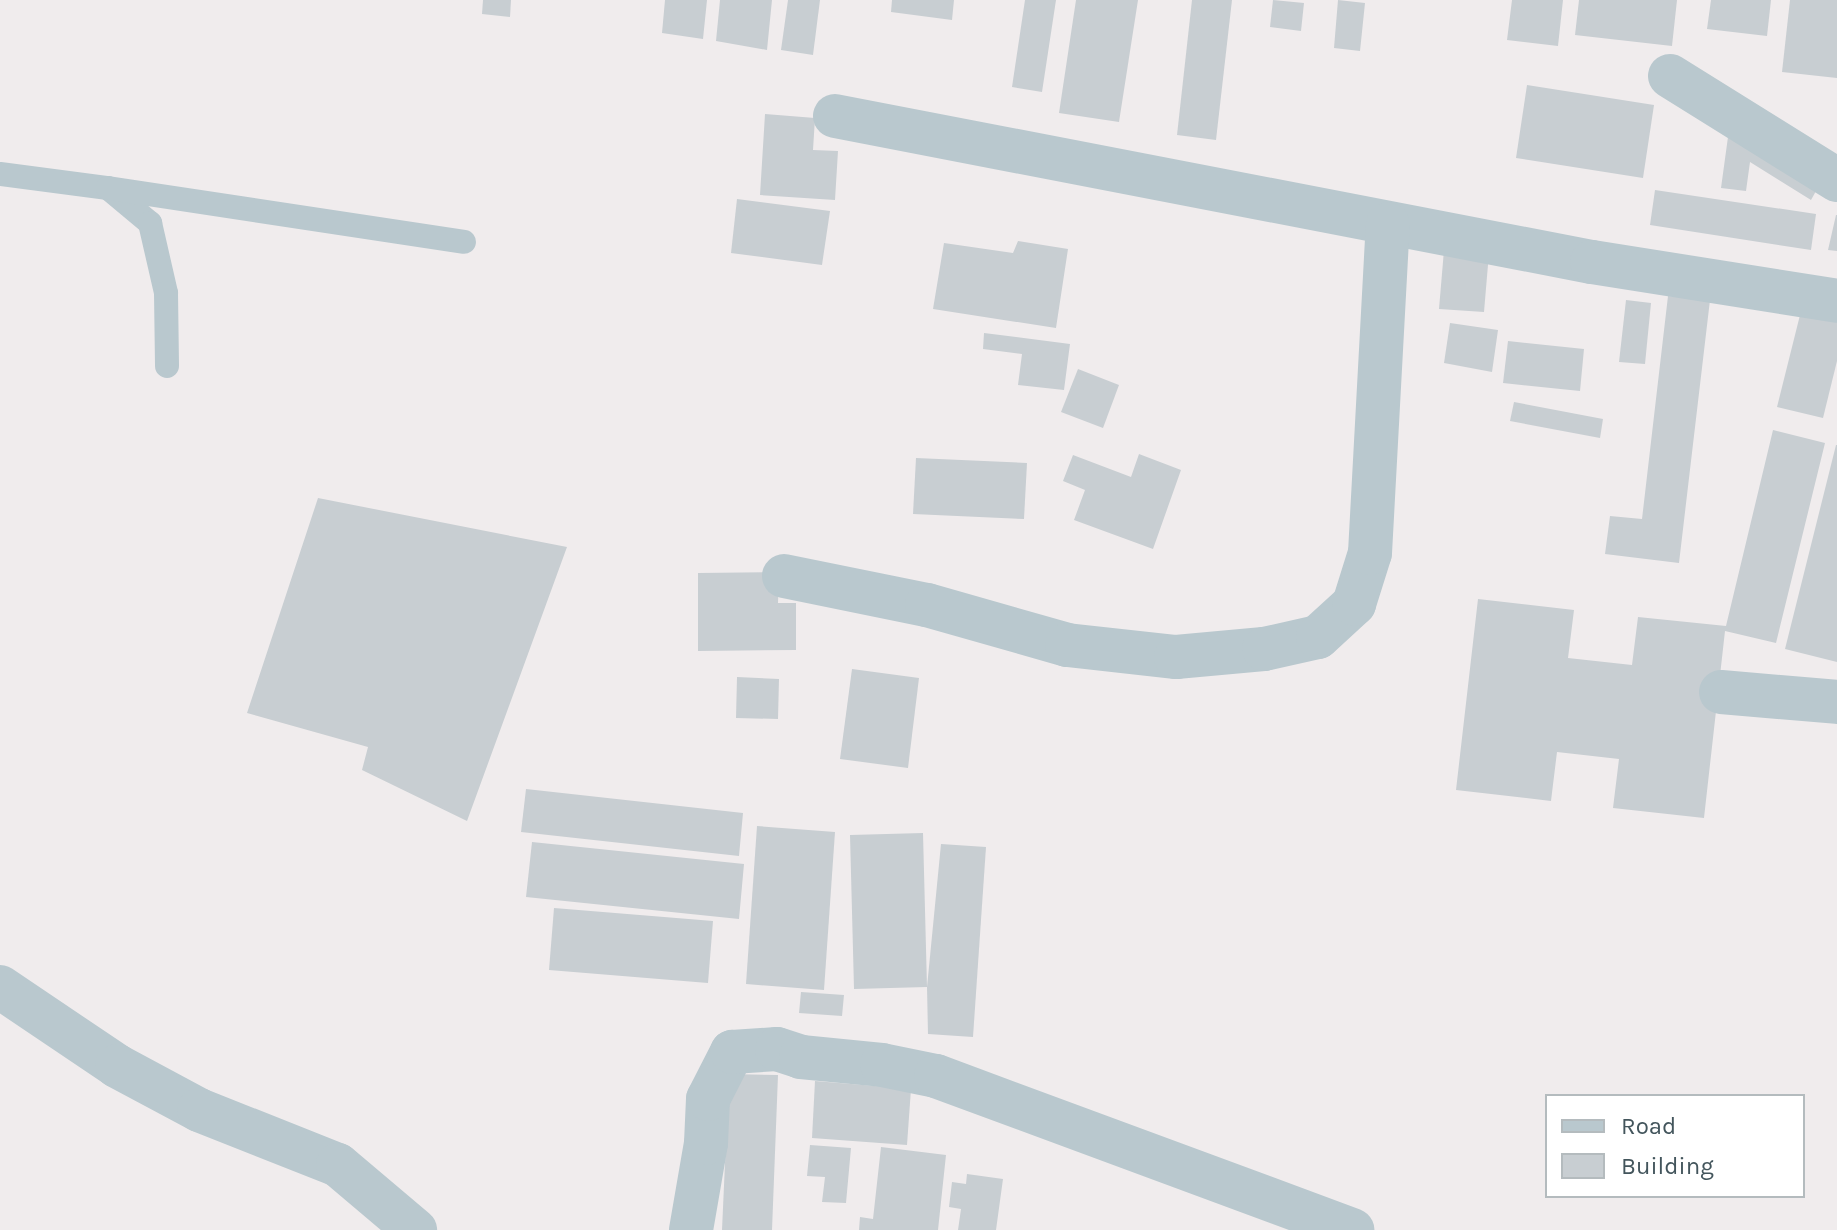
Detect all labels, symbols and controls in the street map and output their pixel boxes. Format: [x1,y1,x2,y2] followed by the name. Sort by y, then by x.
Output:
[1545,1094,1805,1198] legend
[1621,1112,1676,1140] text: Road
[1621,1152,1714,1180] text: Building

